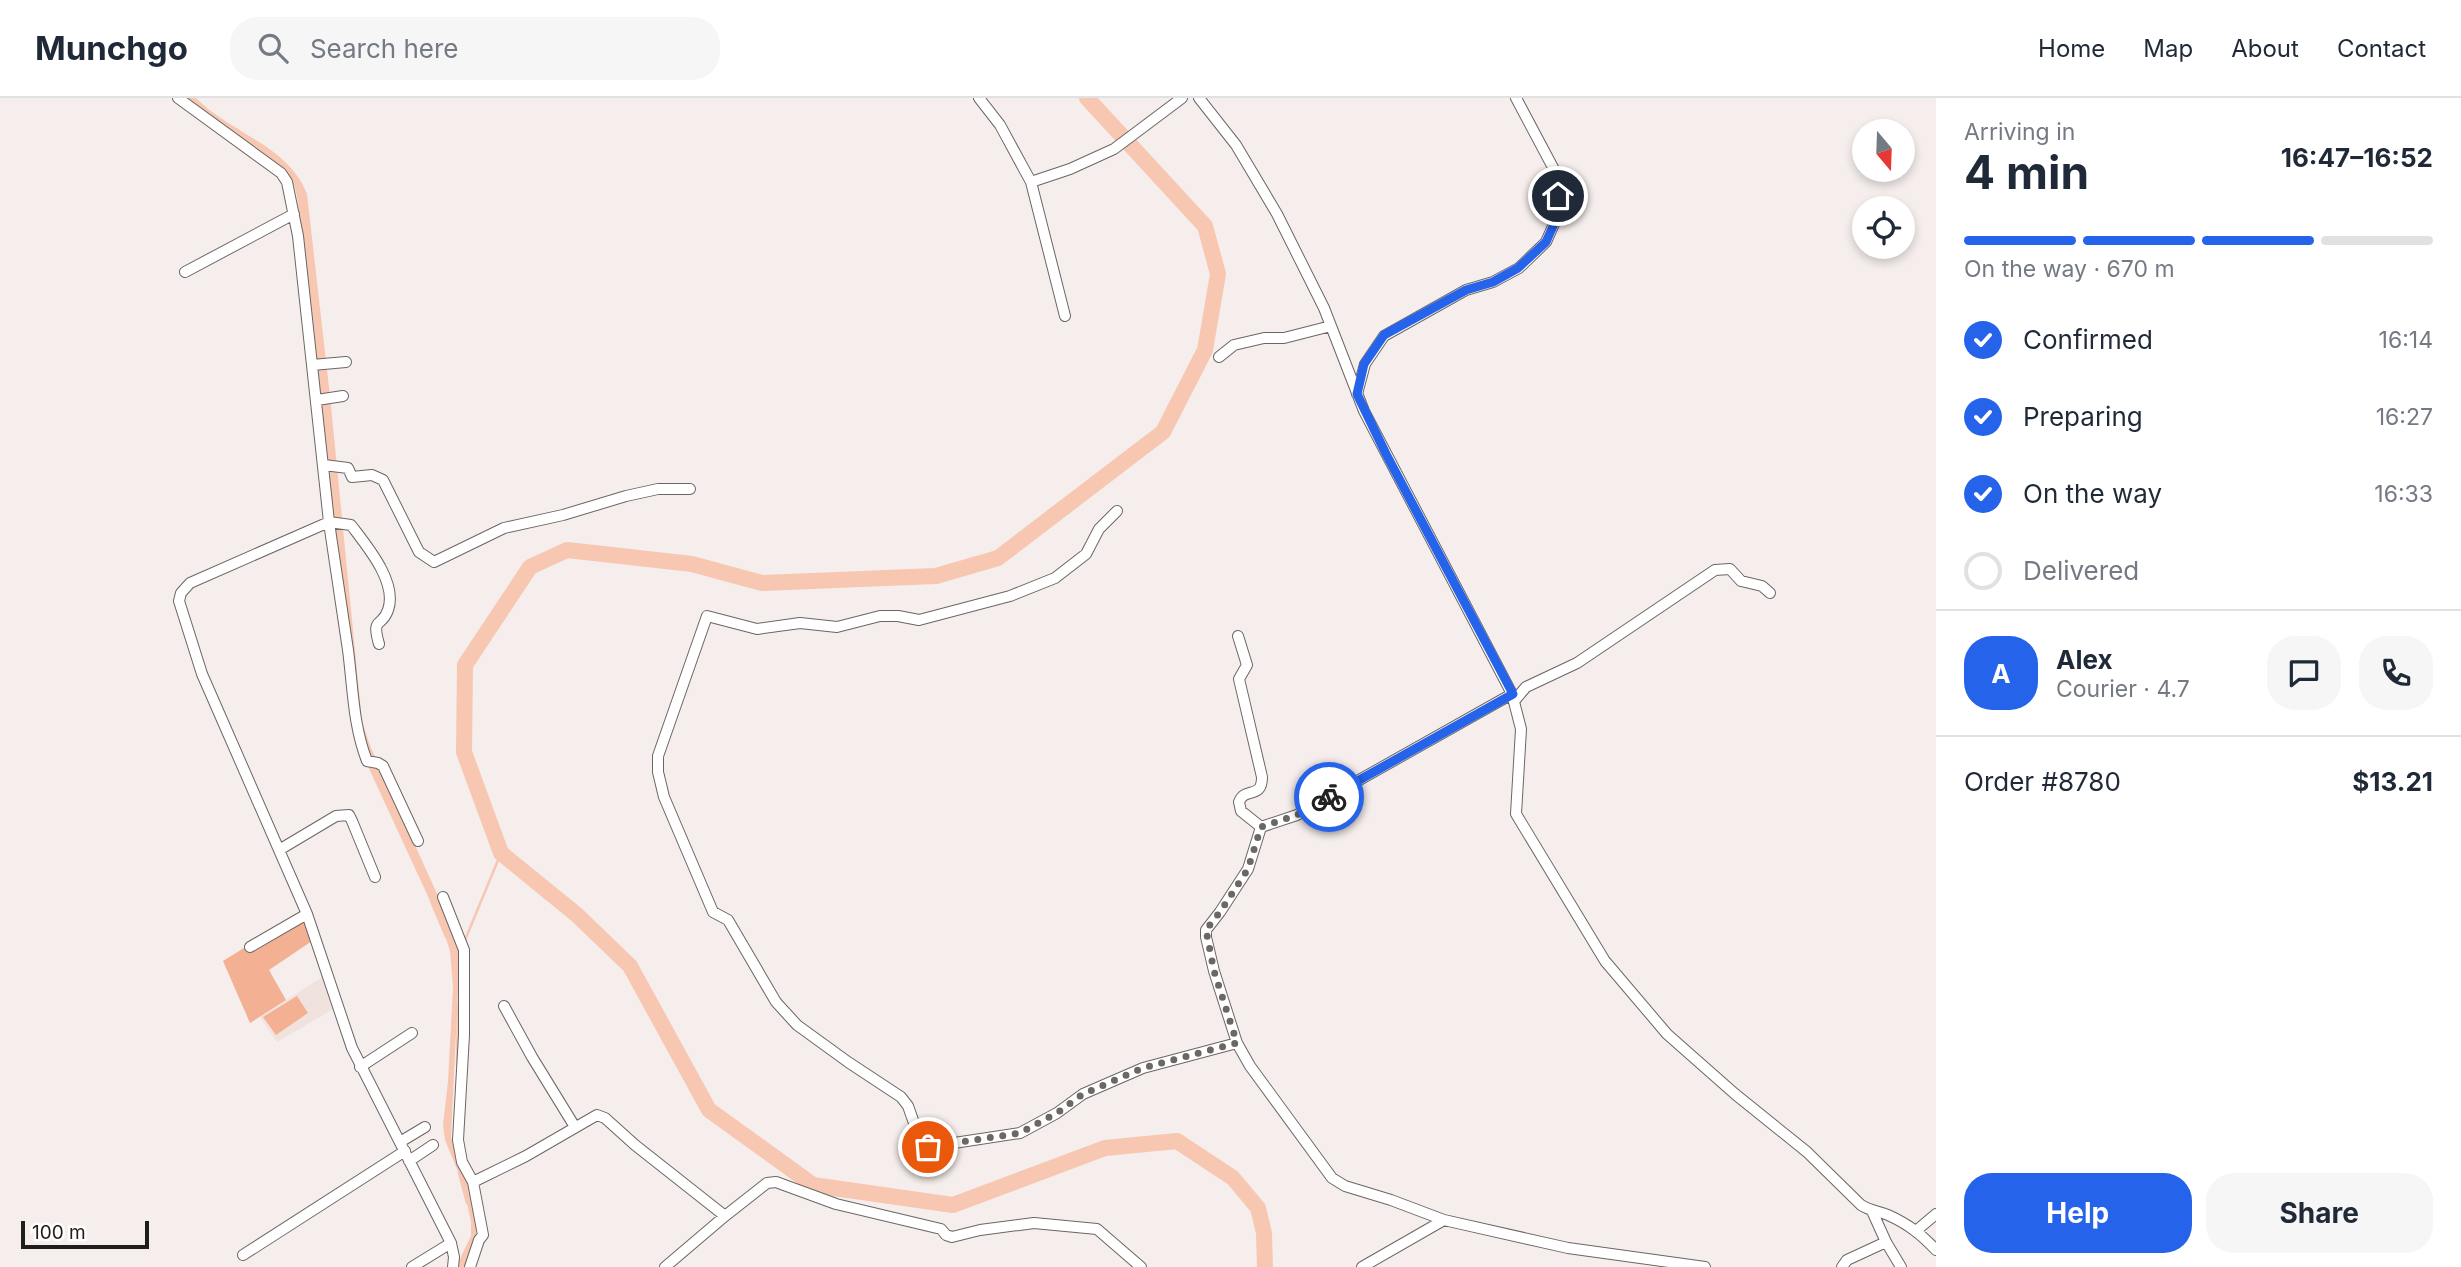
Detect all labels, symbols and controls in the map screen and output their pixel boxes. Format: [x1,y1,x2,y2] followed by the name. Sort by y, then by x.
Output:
[230,17,720,80] search box
[35,28,188,68] text: Munchgo
[254,29,292,67] icon: search
[310,33,459,64] text: Search here
[2038,34,2105,63] text: Home
[2143,34,2193,63] text: Map
[2231,34,2299,63] text: About
[2337,34,2426,63] text: Contact
[1964,118,2075,146] text: Arriving in
[1852,119,1914,182] north arrow
[1852,119,1915,259] map controls
[2281,142,2433,173] text: 16:47–16:52
[1964,144,2089,200] text: 4 min
[1528,166,1588,226] pin
[1539,177,1577,215] icon: home
[1852,196,1915,259] button: locate
[1964,255,2175,283] text: On the way · 670 m
[1964,321,2002,359] icon: check
[2023,324,2153,355] text: Confirmed
[2379,326,2433,354] text: 16:14
[1964,398,2002,436] icon: check
[2023,401,2143,432] text: Preparing
[2376,403,2433,431] text: 16:27
[1964,475,2002,513] icon: check
[2023,478,2162,509] text: On the way
[2374,480,2433,508] text: 16:33
[2023,555,2139,586] text: Delivered
[2267,636,2341,710] button: chat
[2359,636,2433,710] button: phone
[2056,644,2113,675] text: Alex
[1991,658,2011,689] text: A
[2056,675,2190,703] text: Courier · 4.7
[1294,762,1364,832] courier
[1964,766,2121,797] text: Order #8780
[2352,766,2433,797] text: $13.21
[1310,778,1348,816] icon: bike
[898,1117,958,1177] pin
[909,1128,947,1166] icon: bag
[1964,1173,2192,1253] button: Help
[2206,1173,2433,1253] button: Share
[21,1218,149,1250] scale bar
[32,1221,86,1244] text: 100 m

